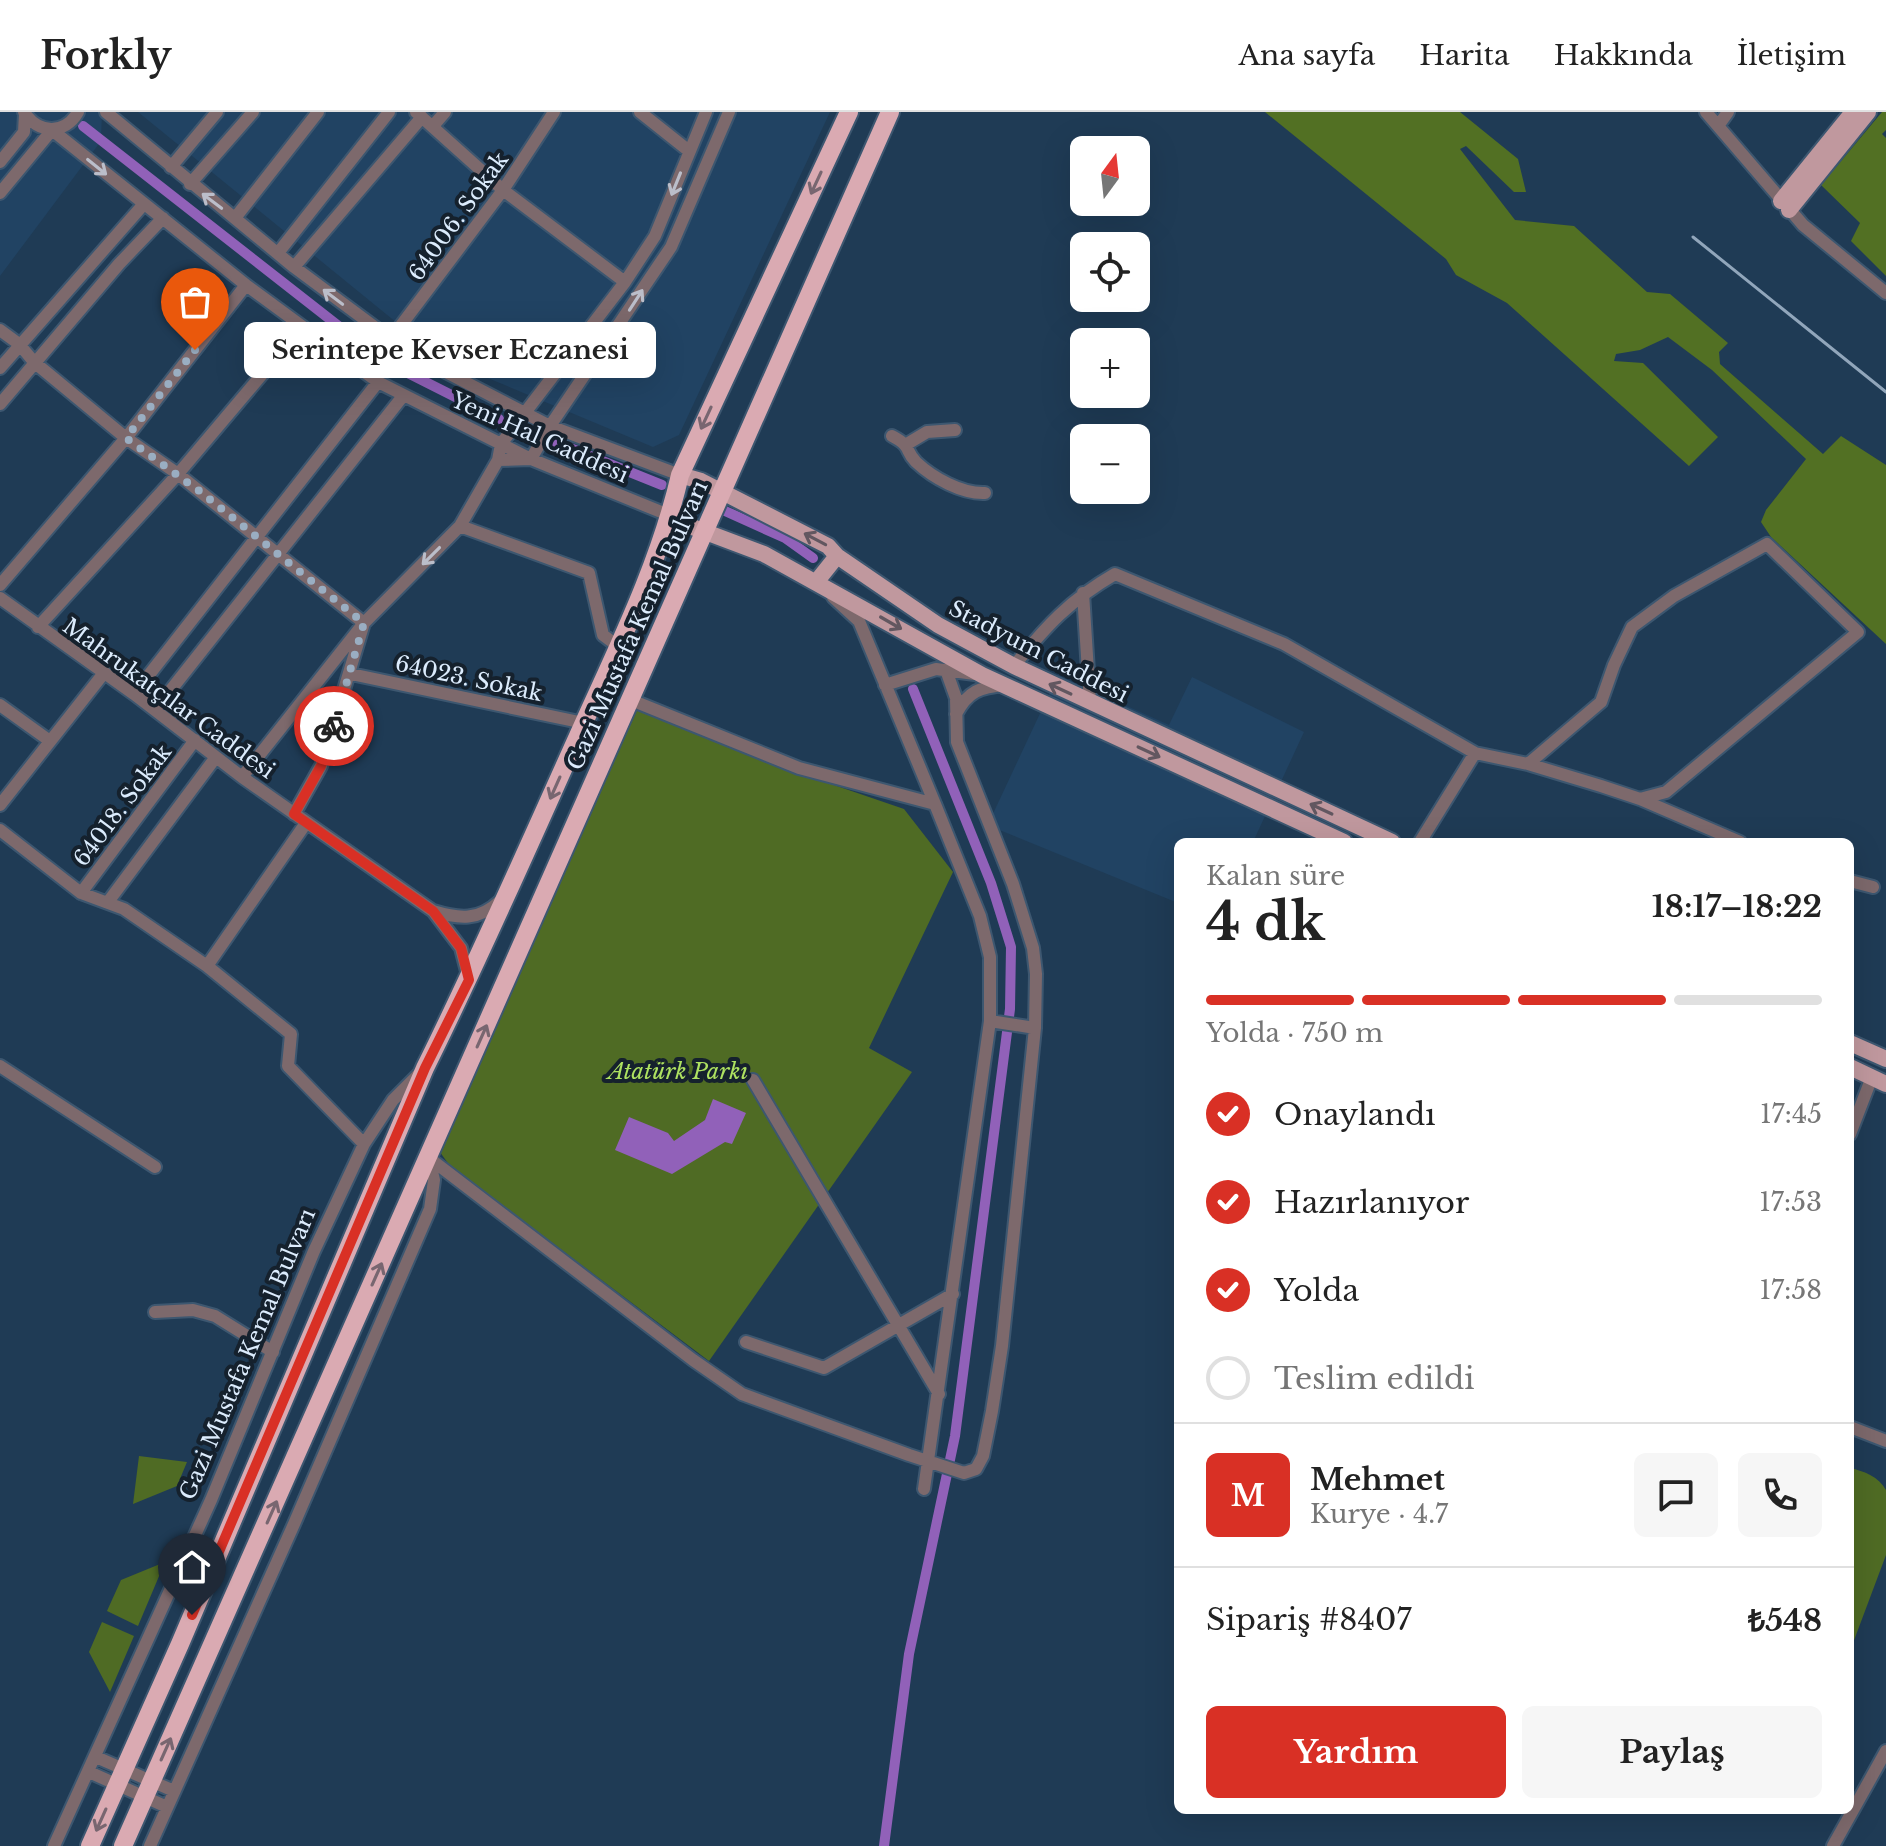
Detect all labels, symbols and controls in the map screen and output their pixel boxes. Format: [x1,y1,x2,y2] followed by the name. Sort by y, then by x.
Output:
[40,32,171,79] text: Forkly
[1238,38,1375,73] text: Ana sayfa
[1419,38,1510,73] text: Harita
[1554,38,1693,73] text: Hakkında
[1737,38,1846,73] text: İletişim
[1070,136,1150,216] north arrow
[1070,136,1150,504] map controls
[403,146,514,286] street label: 64006. Sokak
[87,158,107,176] one-way arrow
[808,170,823,194] one-way arrow
[667,171,682,196] one-way arrow
[202,192,223,209] one-way arrow
[1070,232,1150,312] button: locate
[161,268,229,350] pin
[173,280,217,324] icon: bag
[323,288,345,305] one-way arrow
[628,289,644,312] one-way arrow
[243,322,655,378] callout: Serintepe Kevser Eczanesi
[1070,328,1150,408] button: +
[271,334,629,366] text: Serintepe Kevser Eczanesi
[446,386,633,489] street label: Yeni Hal Caddesi
[698,406,713,430] one-way arrow
[1070,424,1150,504] button: −
[561,476,714,774] street label: Gazi Mustafa Kemal Bulvarı
[803,530,827,546] one-way arrow
[421,546,441,565] one-way arrow
[945,595,1133,709] street label: Stadyum Caddesi
[58,613,280,785] street label: Mahrukatçılar Caddesi
[879,615,902,631] one-way arrow
[393,650,545,707] street label: 64023. Sokak
[1048,681,1072,696] one-way arrow
[294,686,374,766] courier
[312,704,356,748] icon: bike
[68,739,177,872] street label: 64018. Sokak
[1136,745,1161,760] one-way arrow
[546,775,561,800] one-way arrow
[1309,801,1334,816] one-way arrow
[1206,860,1345,892] text: Kalan süre
[1652,888,1822,925] text: 18:17–18:22
[1206,890,1325,954] text: 4 dk
[1206,1017,1383,1049] text: Yolda · 750 m
[476,1024,491,1049] one-way arrow
[605,1058,748,1085] park label: Atatürk Parkı
[1206,1092,1250,1136] icon: check
[1274,1096,1435,1133] text: Onaylandı
[1760,1098,1822,1130] text: 17:45
[1206,1180,1250,1224] icon: check
[1274,1184,1469,1221] text: Hazırlanıyor
[1759,1186,1822,1218] text: 17:53
[174,1204,321,1504] street label: Gazi Mustafa Kemal Bulvarı
[371,1262,386,1287] one-way arrow
[1206,1268,1250,1312] icon: check
[1274,1272,1359,1309] text: Yolda
[1759,1274,1822,1306] text: 17:58
[1274,1360,1474,1397] text: Teslim edildi
[1634,1453,1718,1537] button: chat
[1738,1453,1822,1537] button: phone
[1310,1461,1445,1498] text: Mehmet
[1231,1477,1265,1514] text: M
[1310,1498,1448,1530] text: Kurye · 4.7
[265,1500,280,1524] one-way arrow
[158,1533,226,1615] pin
[170,1545,214,1589] icon: home
[1206,1601,1412,1638] text: Sipariş #8407
[1748,1602,1822,1639] text: ₺548
[1206,1706,1506,1798] button: Yardım
[1522,1706,1822,1798] button: Paylaş
[160,1737,175,1762] one-way arrow
[93,1808,108,1832] one-way arrow

